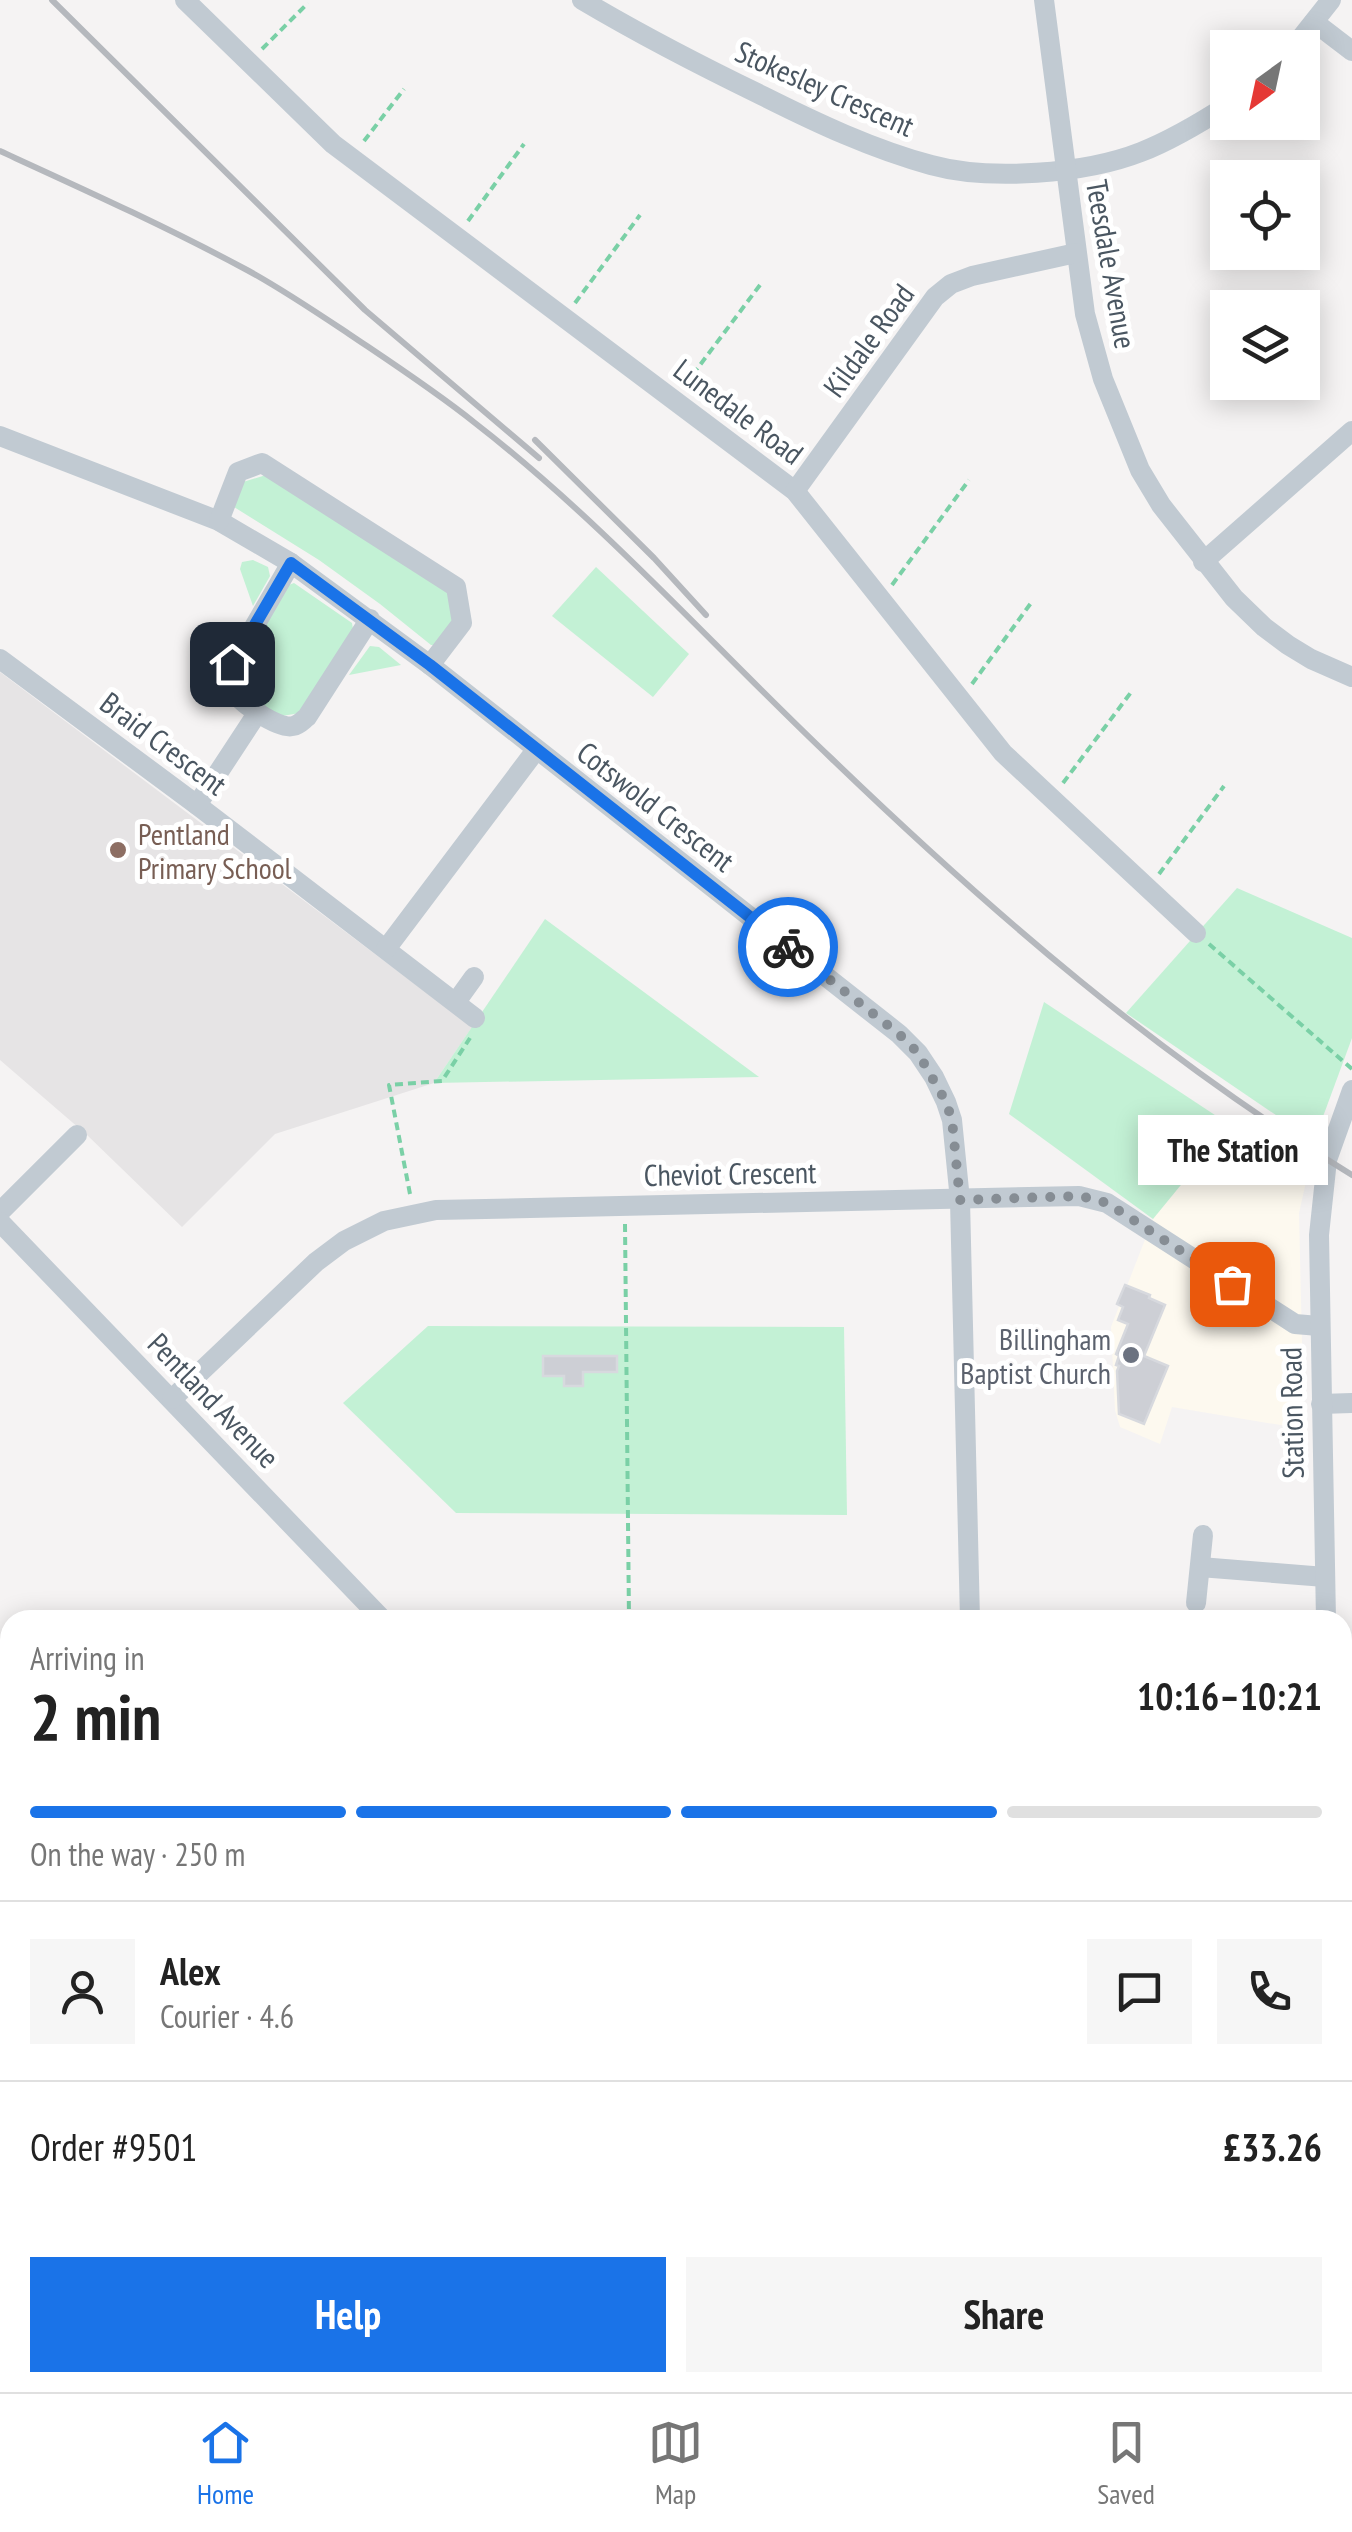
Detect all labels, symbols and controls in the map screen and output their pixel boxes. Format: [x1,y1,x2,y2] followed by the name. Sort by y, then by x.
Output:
[1210,30,1320,140] north arrow
[1210,30,1320,400] map controls
[730,31,921,145] street label: Stokesley Crescent
[1210,160,1320,270] button: locate
[1078,177,1146,351] street label: Teesdale Avenue
[814,276,922,404] street label: Kildale Road
[1210,290,1320,400] button: layers
[666,350,812,472] street label: Lunedale Road
[190,622,275,707] pin
[205,637,260,692] icon: home
[93,683,236,804] street label: Braid Crescent
[570,732,743,880] street label: Cotswold Crescent
[138,814,292,887] place label: Pentland Primary School
[107,839,129,861] marker: Pentland Primary School
[738,897,838,997] courier
[761,920,816,975] icon: bike
[1137,1114,1327,1184] callout: The Station
[1167,1129,1299,1171] text: The Station
[643,1152,817,1194] street label: Cheviot Crescent
[1190,1242,1275,1327] pin
[1205,1257,1260,1312] icon: bag
[960,1319,1111,1392] place label: Billingham Baptist Church
[140,1324,288,1476] street label: Pentland Avenue
[1120,1344,1142,1366] marker: Billingham Baptist Church
[1270,1347,1312,1479] street label: Station Road
[30,1637,145,1679] text: Arriving in
[1137,1671,1322,1720] text: 10:16–10:21
[30,1674,161,1758] text: 2 min
[30,1833,245,1875] text: On the way · 250 m
[30,1939,135,2044] button: person
[1087,1939,1192,2044] button: chat
[1217,1939,1322,2044] button: phone
[160,1946,221,1995] text: Alex
[160,1995,294,2037] text: Courier · 4.6
[30,2122,197,2171] text: Order #9501
[1223,2122,1322,2171] text: £33.26
[30,2257,666,2372] button: Help
[686,2257,1322,2372] button: Share
[197,2415,254,2512] tab: Home
[648,2415,703,2512] tab: Map
[1097,2415,1155,2512] tab: Saved

